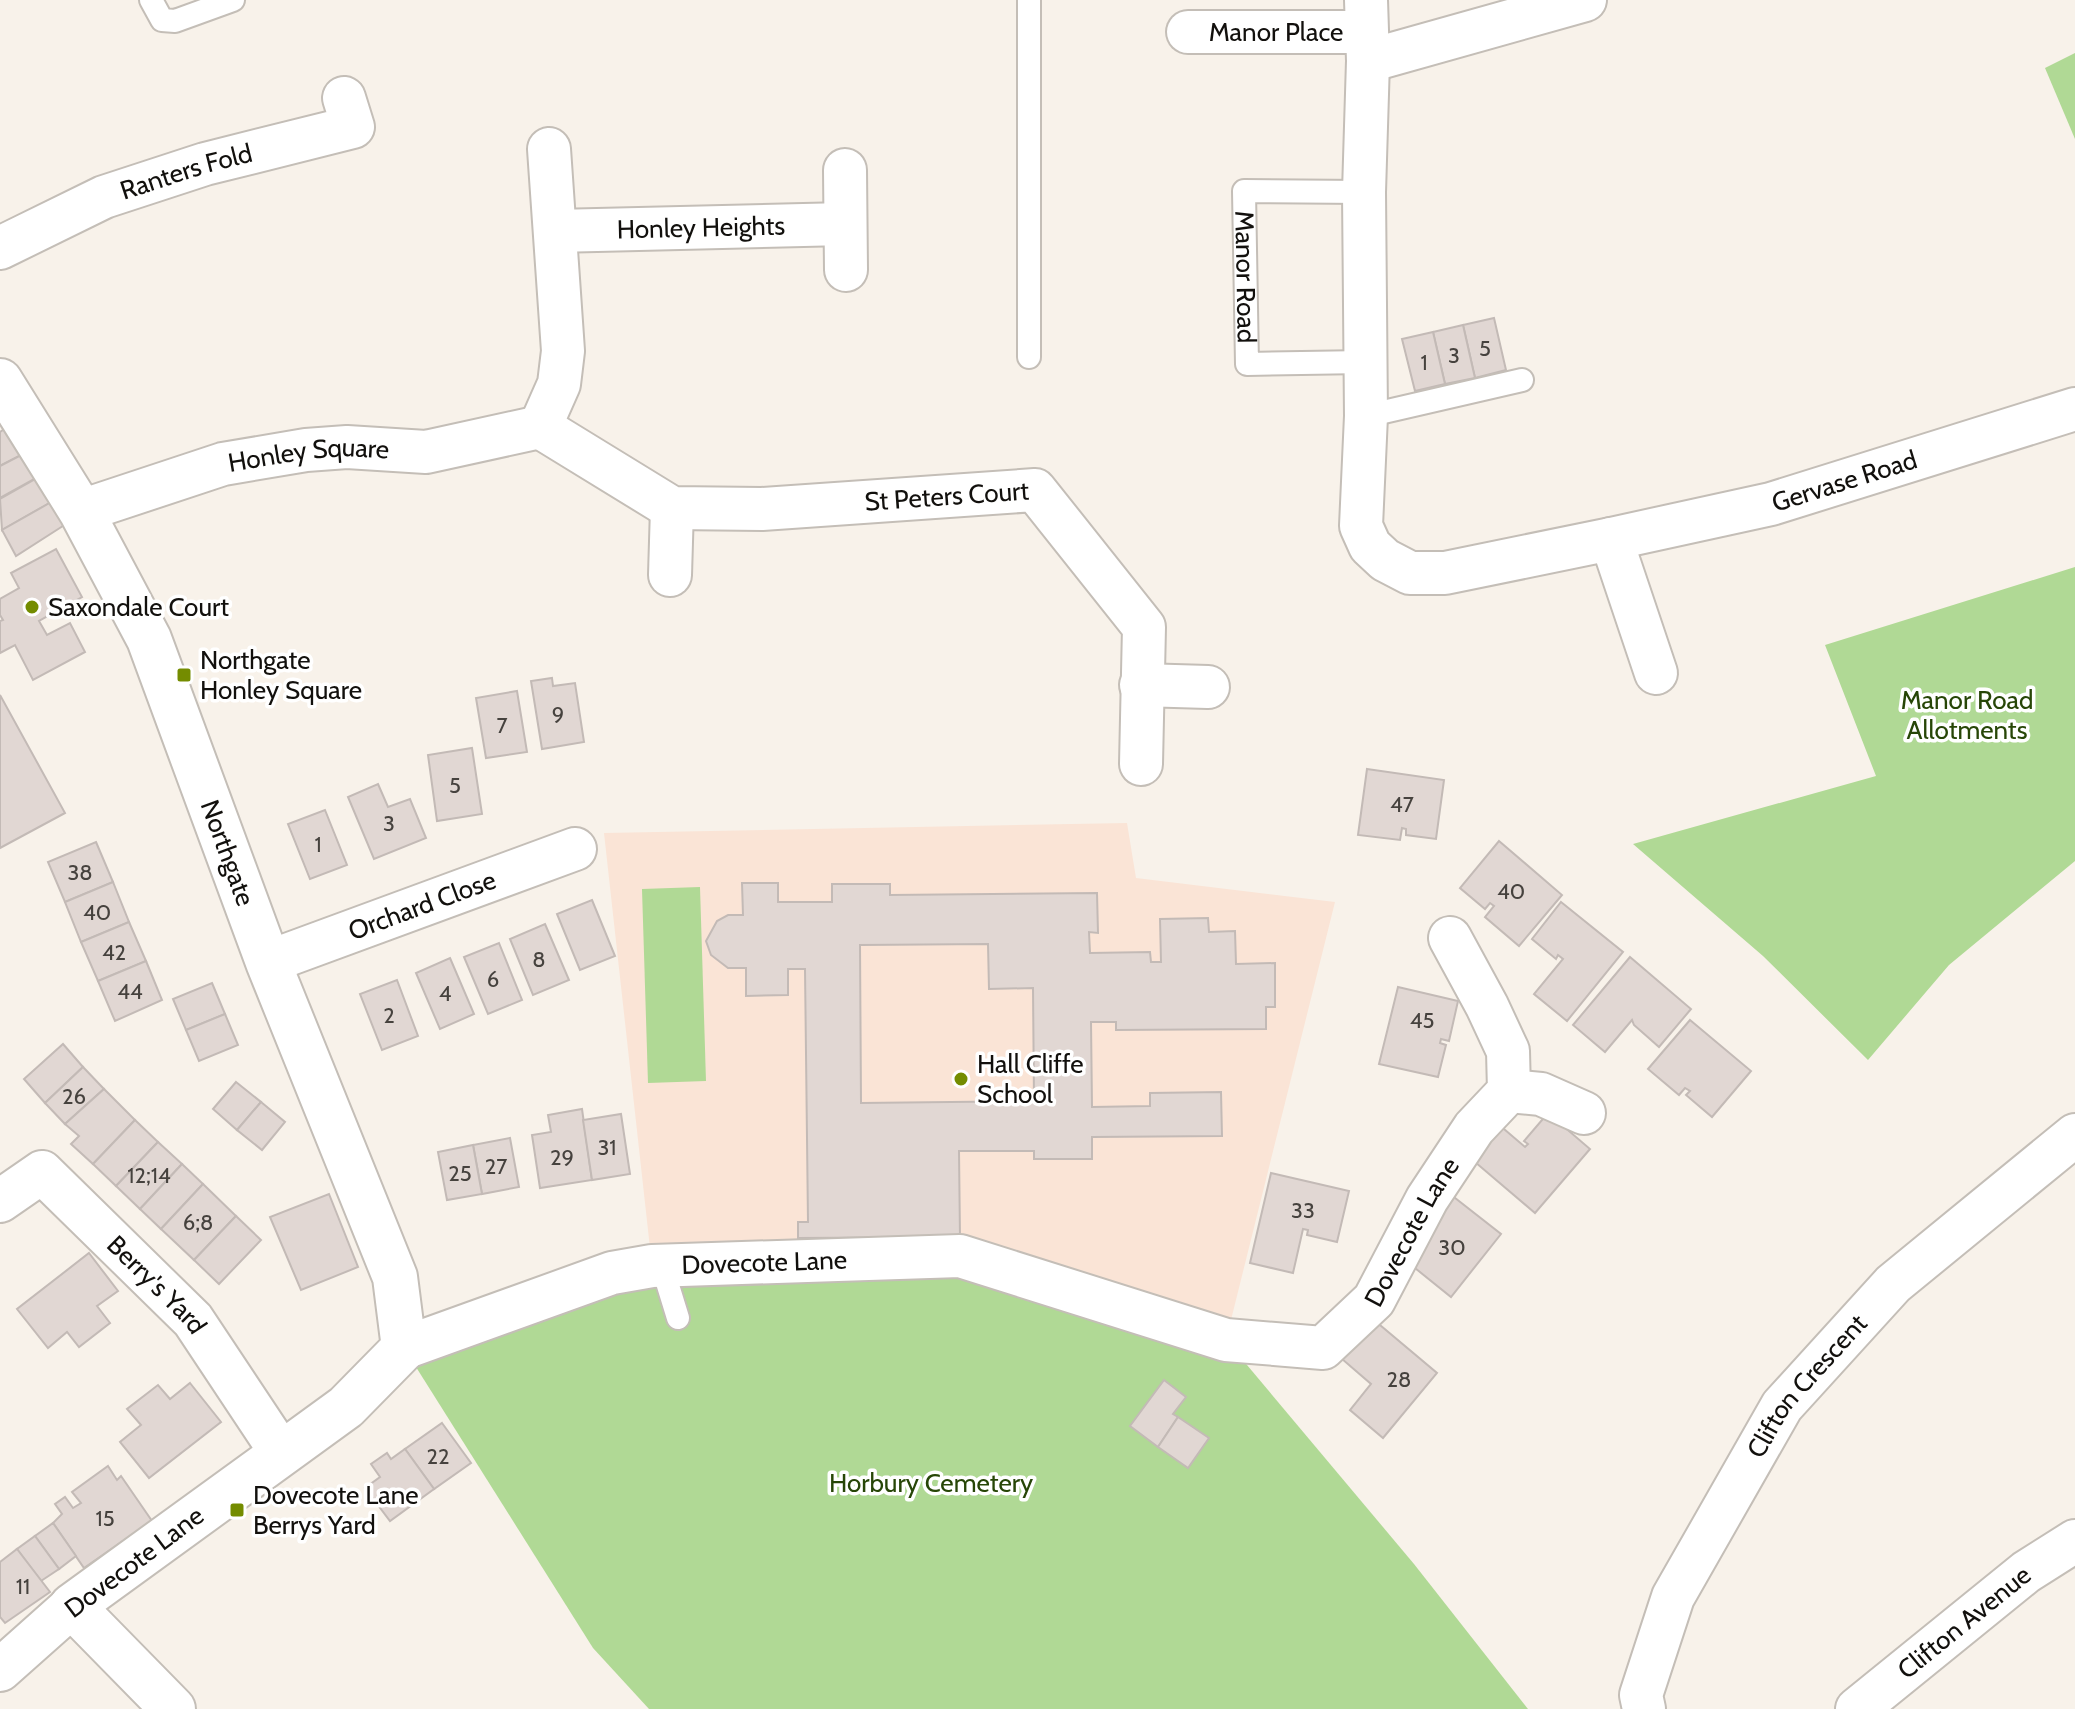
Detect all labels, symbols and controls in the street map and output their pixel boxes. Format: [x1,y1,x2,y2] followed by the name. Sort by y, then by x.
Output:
[1209,16,1343,48] street label: Manor Place
[116,137,256,207] street label: Ranters Fold
[616,209,786,246] street label: Honley Heights
[1228,210,1263,344] street label: Manor Road
[1479,335,1491,362] house number: 5
[1448,342,1460,369] house number: 3
[1420,349,1428,376] house number: 1
[226,431,390,479] street label: Honley Square
[1768,443,1921,519] street label: Gervase Road
[863,474,1030,518] street label: St Peters Court
[48,591,229,623] place label: Saxondale Court
[23,598,41,616] marker: Saxondale Court
[200,644,362,706] place label: Northgate Honley Square
[175,666,193,684] marker: Northgate Honley Square
[1901,684,2033,746] park label: Manor Road Allotments
[552,701,564,728] house number: 9
[496,712,508,739] house number: 7
[449,772,461,799] house number: 5
[1390,791,1414,818] house number: 47
[194,795,262,910] street label: Northgate
[383,810,395,837] house number: 3
[314,831,322,858] house number: 1
[67,859,93,886] house number: 38
[344,864,500,947] street label: Orchard Close
[1497,878,1525,905] house number: 40
[83,899,111,926] house number: 40
[102,939,126,966] house number: 42
[532,946,546,973] house number: 8
[487,966,499,993] house number: 6
[117,978,143,1005] house number: 44
[439,980,452,1007] house number: 4
[383,1002,395,1029] house number: 2
[1410,1007,1434,1034] house number: 45
[977,1048,1084,1110] place label: Hall Cliffe School
[952,1070,970,1088] marker: Hall Cliffe School
[62,1083,86,1110] house number: 26
[597,1134,617,1161] house number: 31
[550,1144,574,1171] house number: 29
[1357,1151,1466,1312] street label: Dovecote Lane
[485,1153,507,1180] house number: 27
[448,1160,472,1187] house number: 25
[127,1162,171,1189] house number: 12;14
[1291,1197,1315,1224] house number: 33
[183,1209,213,1236] house number: 6;8
[100,1229,214,1340] street label: Berry's Yard
[1438,1234,1466,1261] house number: 30
[681,1244,848,1281] street label: Dovecote Lane
[1740,1307,1874,1464] street label: Clifton Crescent
[1387,1366,1411,1393] house number: 28
[426,1443,450,1470] house number: 22
[829,1467,1033,1499] park label: Horbury Cemetery
[253,1479,419,1541] place label: Dovecote Lane Berrys Yard
[58,1499,210,1625] street label: Dovecote Lane
[228,1501,246,1519] marker: Dovecote Lane Berrys Yard
[95,1505,115,1532] house number: 15
[1891,1559,2037,1686] street label: Clifton Avenue
[16,1573,30,1600] house number: 11

